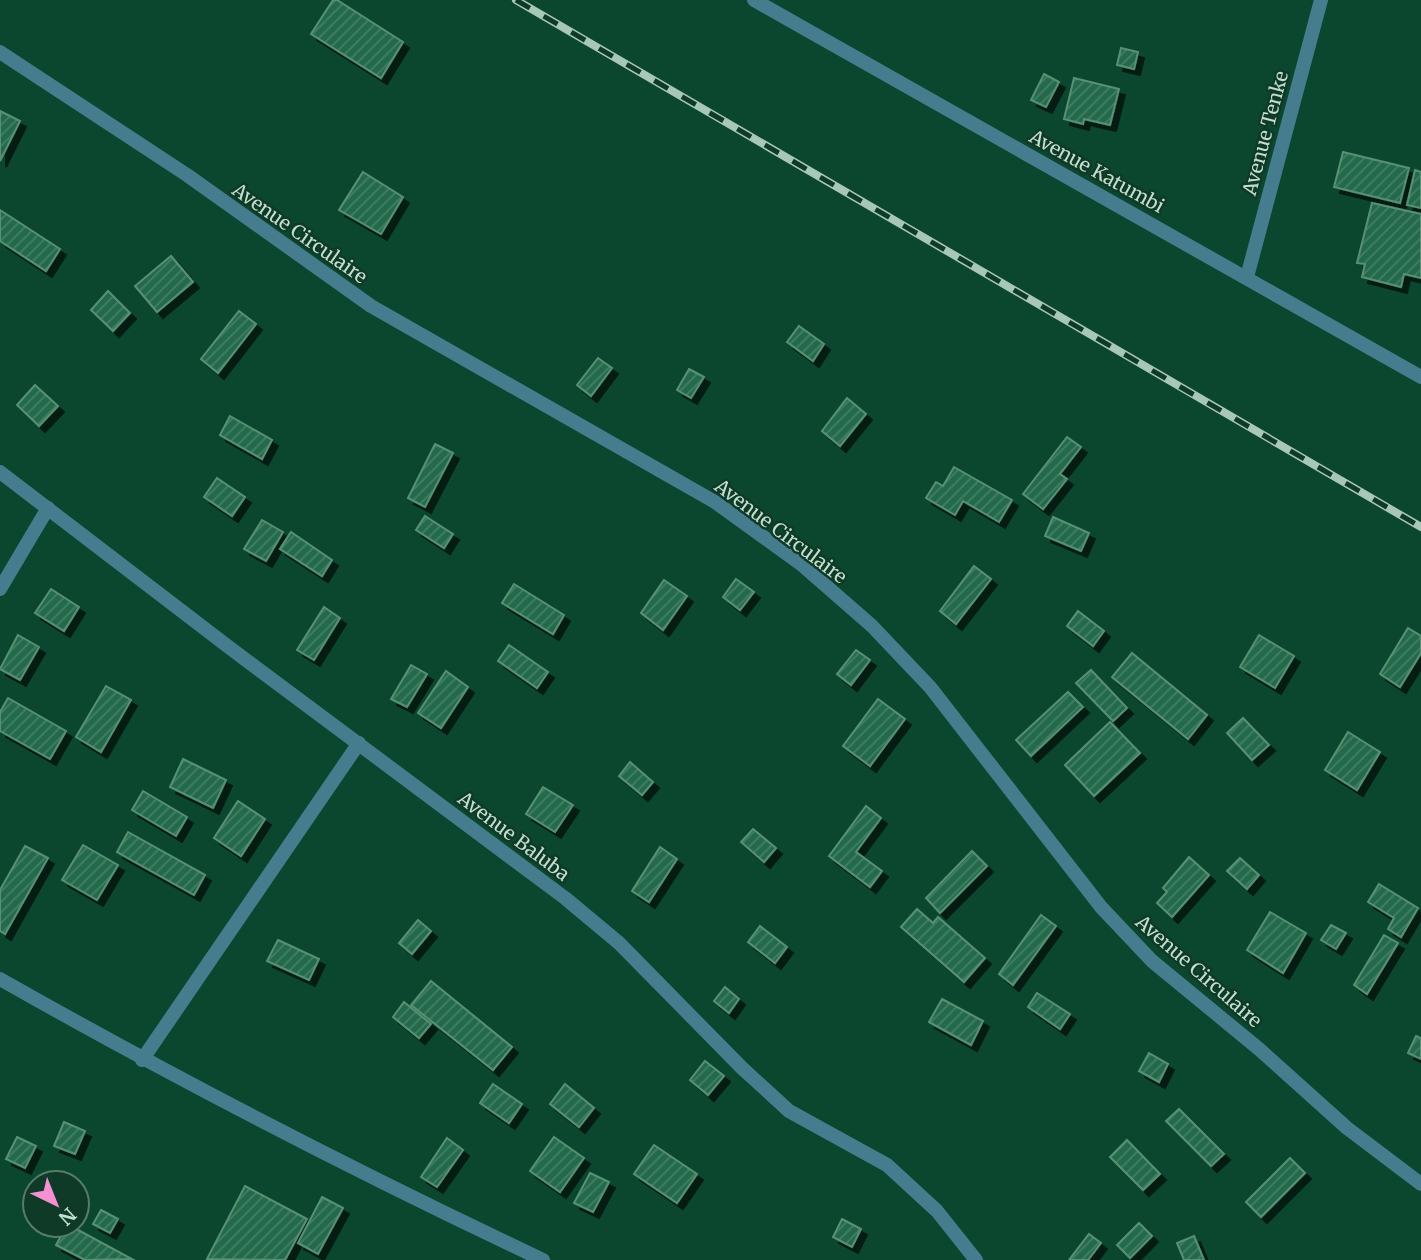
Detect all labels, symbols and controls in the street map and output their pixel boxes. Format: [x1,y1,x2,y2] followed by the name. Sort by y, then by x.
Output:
[1237,68,1293,199] street label: Avenue Tenke
[1025,124,1169,218] street label: Avenue Katumbi
[227,177,372,289] street label: Avenue Circulaire
[709,473,852,589] street label: Avenue Circulaire
[453,786,575,886] street label: Avenue Baluba
[1130,909,1267,1032] street label: Avenue Circulaire
[21,1169,91,1239] north arrow
[54,1203,81,1230] text: N

